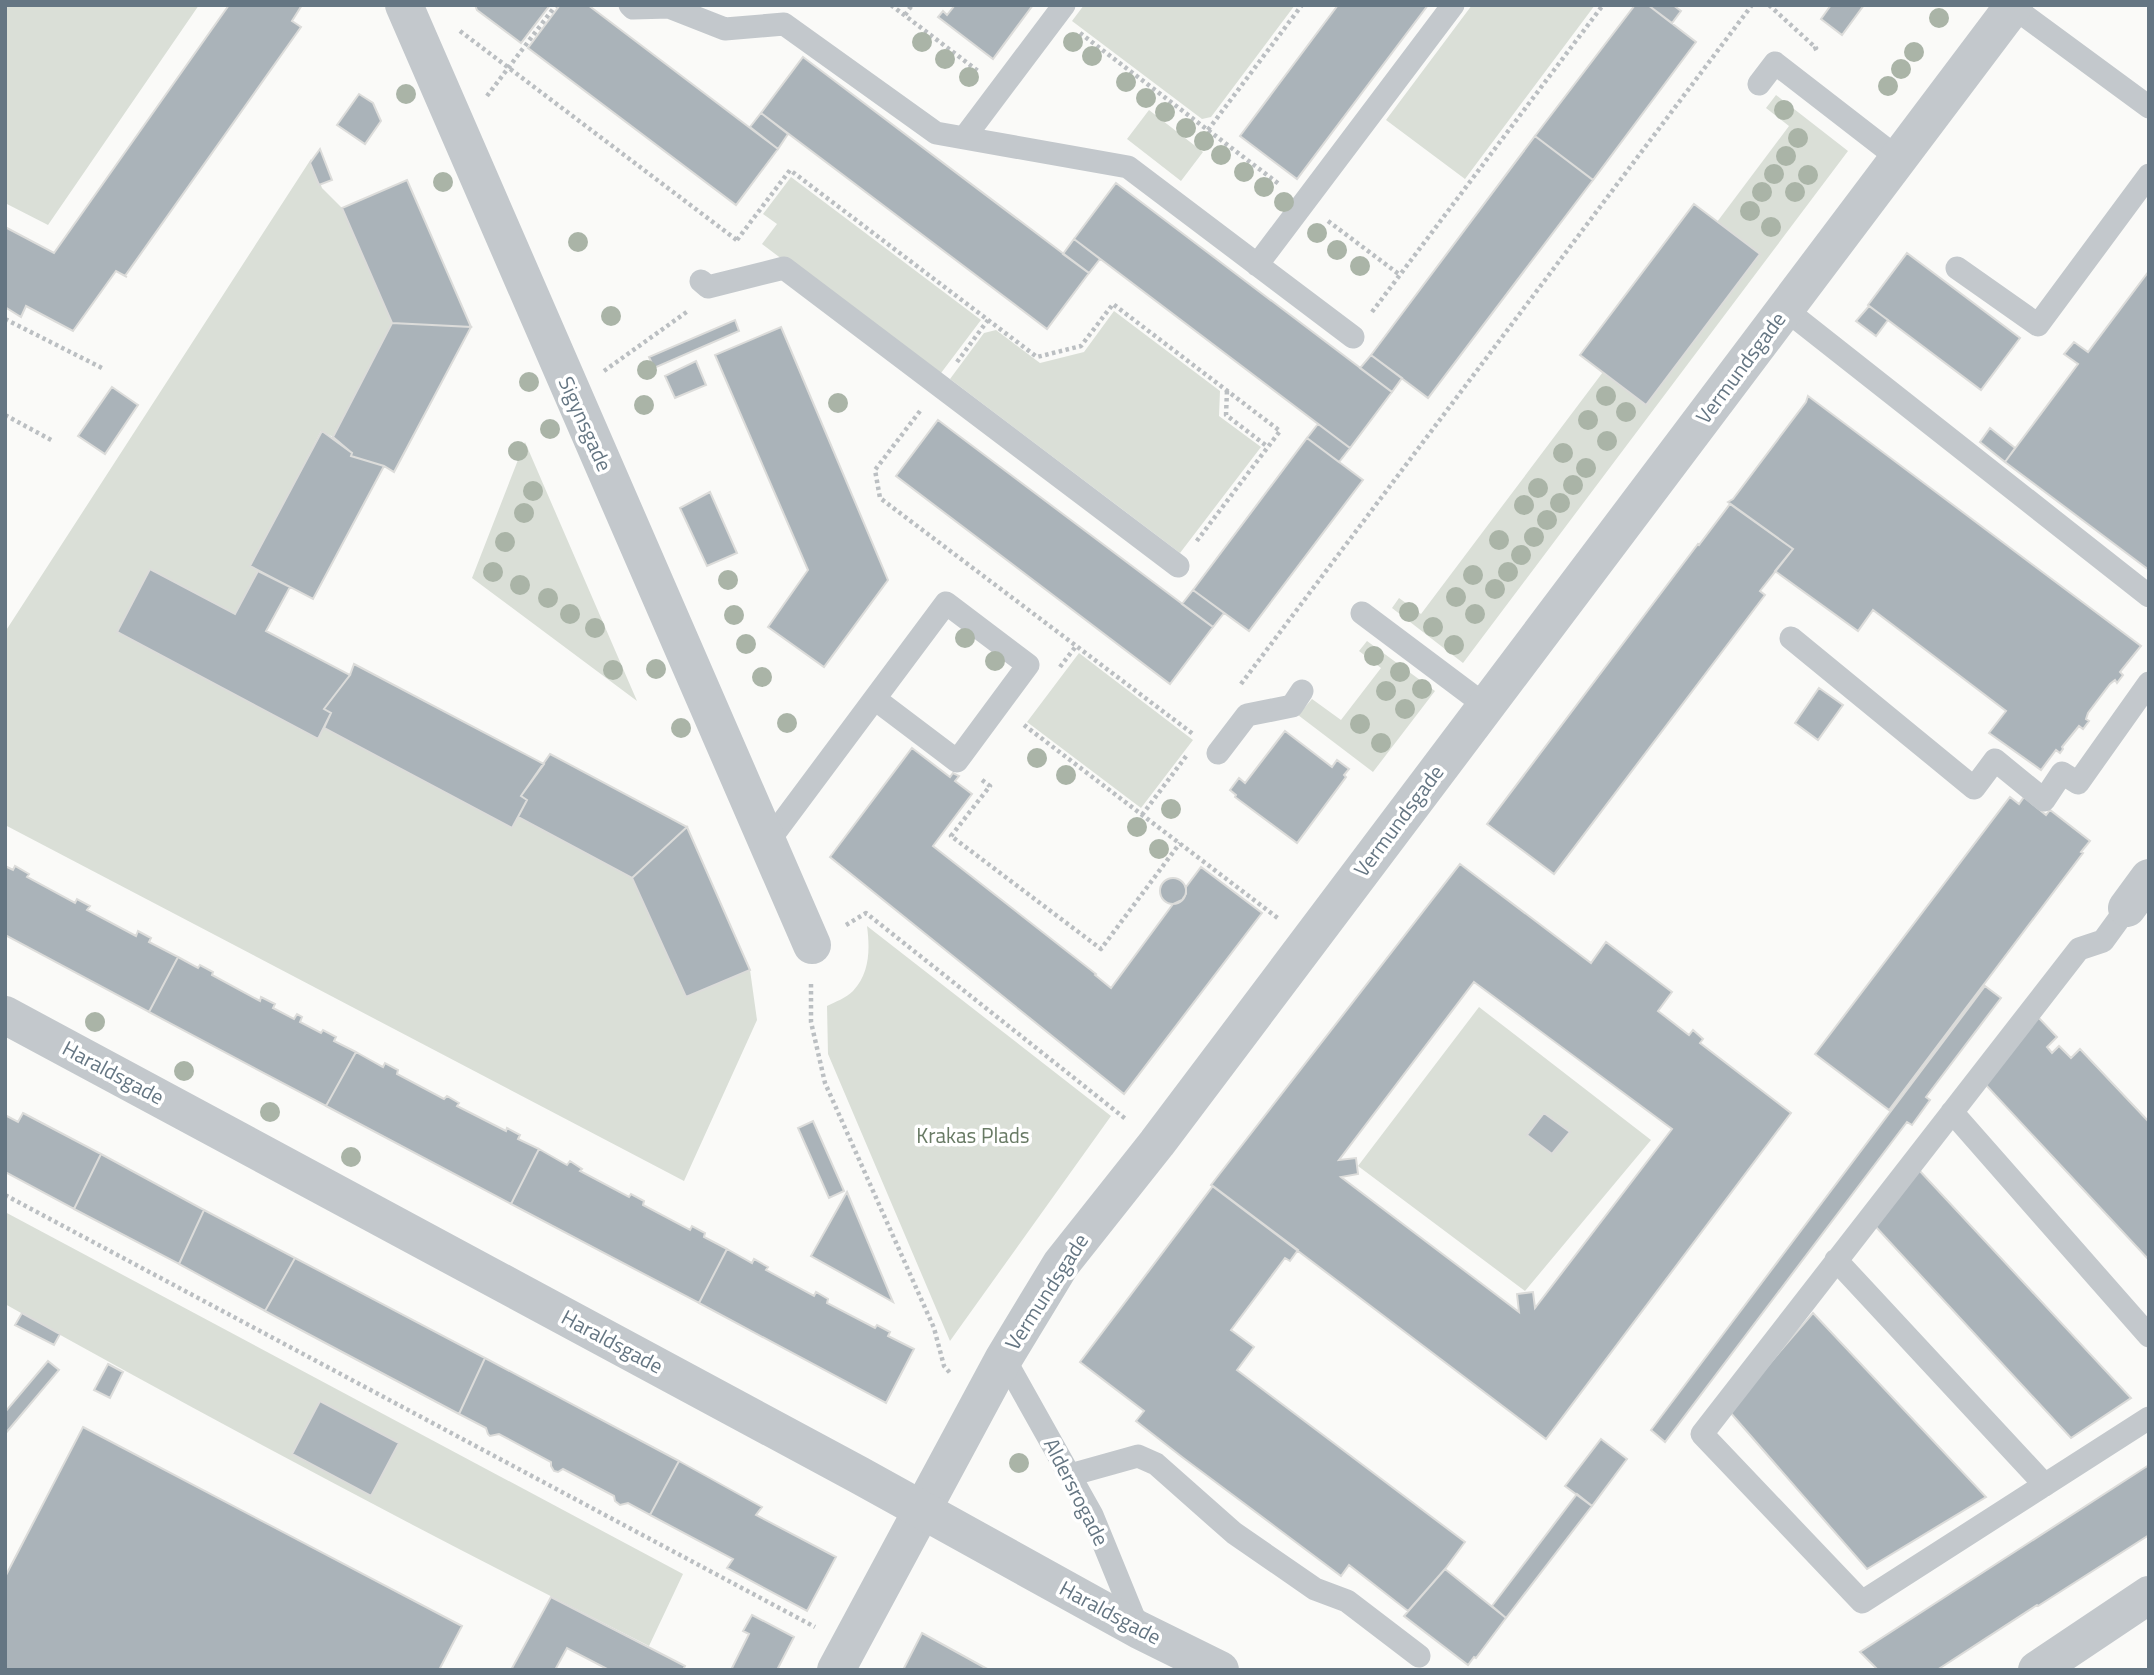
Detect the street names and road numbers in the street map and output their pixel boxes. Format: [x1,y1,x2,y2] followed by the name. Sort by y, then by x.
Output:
[1687,305,1793,430] street label: Vermundsgade
[551,371,621,476] street label: Sigynsgade
[1345,758,1451,883] street label: Vermundsgade
[57,1032,170,1112] street label: Haraldsgade
[996,1227,1096,1356] street label: Vermundsgade
[556,1301,669,1381] street label: Haraldsgade
[1036,1432,1118,1551] street label: Aldersrogade
[1054,1572,1167,1652] street label: Haraldsgade

